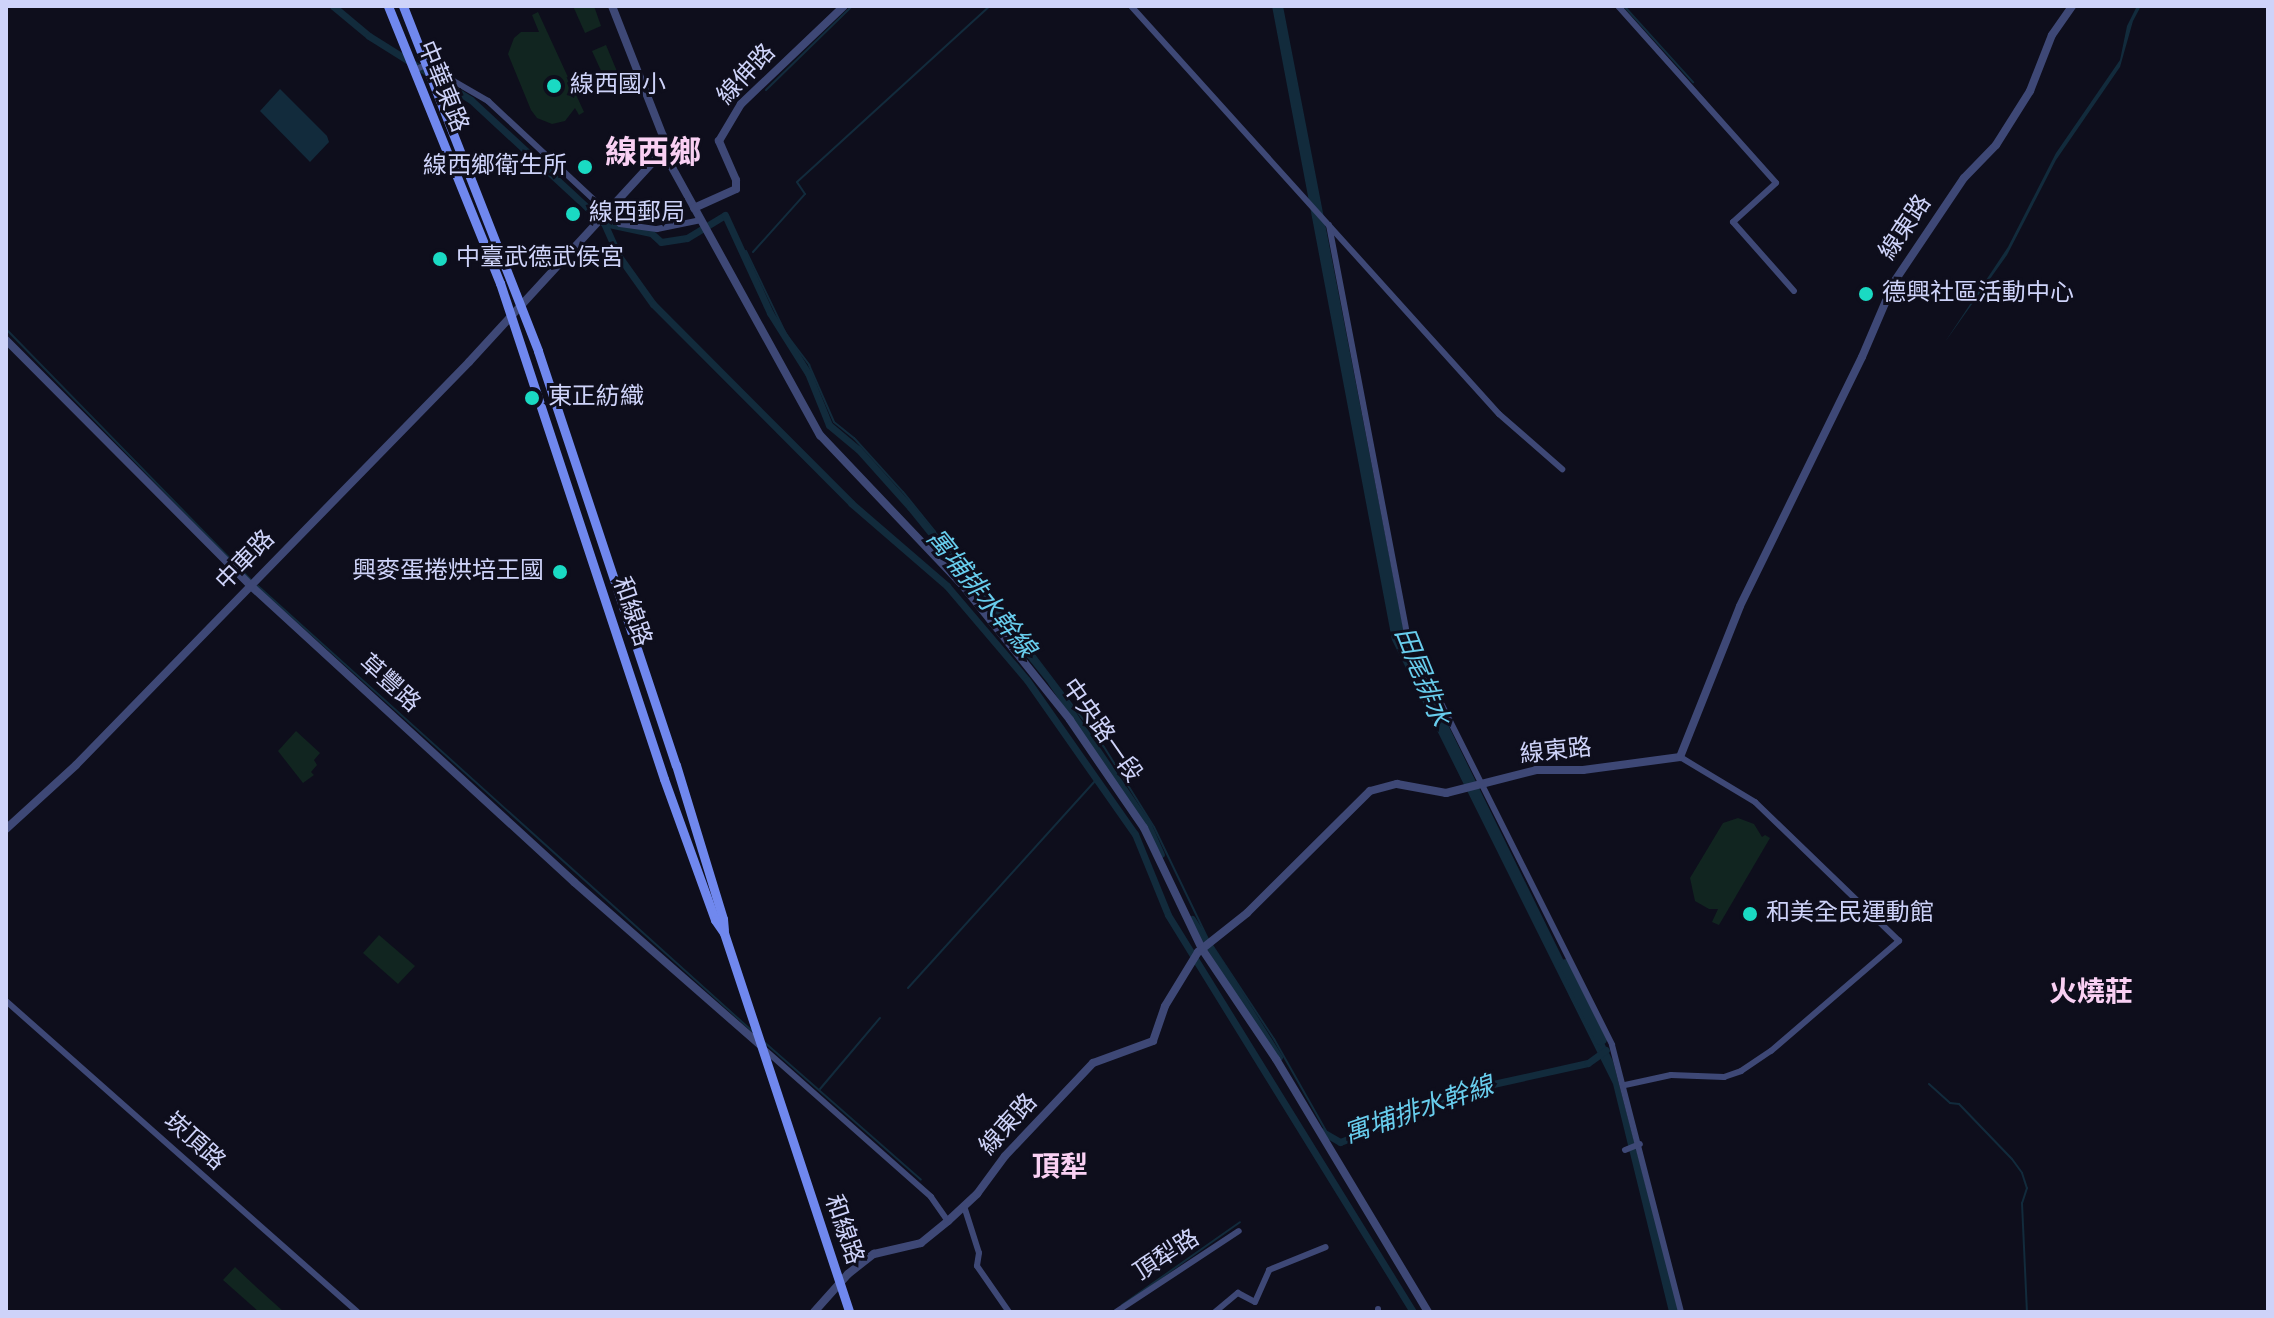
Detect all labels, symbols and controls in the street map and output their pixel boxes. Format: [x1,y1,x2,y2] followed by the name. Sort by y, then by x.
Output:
[411,37,473,137] street label: 中華東路
[712,39,782,111] street label: 線伸路
[570,72,666,100] place label: 線西國小
[545,77,563,95] marker: 線西國小
[605,134,701,172] district label: 線西鄉
[423,153,567,181] place label: 線西鄉衛生所
[574,156,596,178] marker: 線西鄉衛生所
[1874,190,1938,266] street label: 線東路
[589,200,685,228] place label: 線西郵局
[564,205,582,223] marker: 線西郵局
[456,245,624,273] place label: 中臺武德武侯宮
[431,250,449,268] marker: 中臺武德武侯宮
[1882,280,2074,308] place label: 德興社區活動中心
[1857,285,1875,303] marker: 德興社區活動中心
[548,384,644,412] place label: 東正紡織
[523,389,541,407] marker: 東正紡織
[919,524,1041,664] water label: 寓埔排水幹線
[211,525,281,597] street label: 中車路
[352,558,544,586] place label: 興麥蛋捲烘培王國
[551,563,569,581] marker: 興麥蛋捲烘培王國
[606,573,656,651] street label: 和線路
[1387,623,1455,731] water label: 田尾排水
[353,649,425,719] street label: 草豐路
[1055,674,1147,788] street label: 中央路一段
[1519,734,1593,770] street label: 線東路
[1766,900,1934,928] place label: 和美全民運動館
[1741,905,1759,923] marker: 和美全民運動館
[2049,976,2133,1010] district label: 火燒莊
[1340,1071,1498,1151] water label: 寓埔排水幹線
[974,1089,1044,1161] street label: 線東路
[158,1107,230,1177] street label: 崁頂路
[1032,1151,1088,1185] district label: 頂犁
[818,1191,868,1269] street label: 和線路
[1129,1224,1205,1288] street label: 頂犁路

